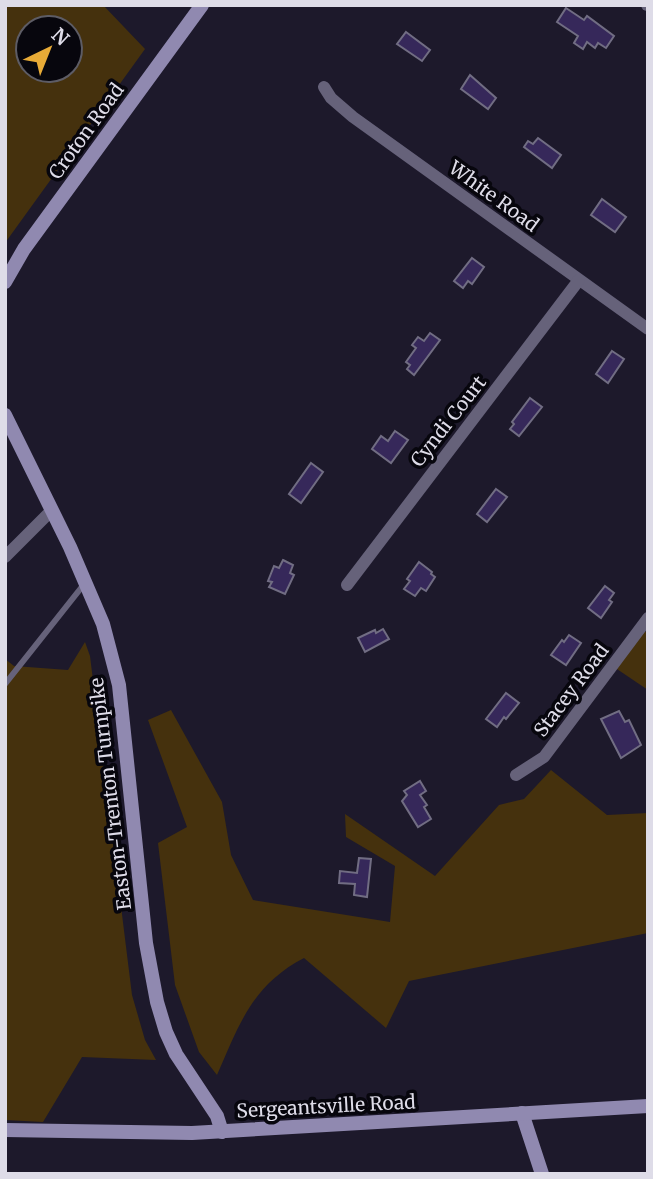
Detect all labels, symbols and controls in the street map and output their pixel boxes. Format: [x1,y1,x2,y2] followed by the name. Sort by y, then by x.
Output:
[14,14,84,84] north arrow
[47,23,74,50] text: N
[43,78,129,184] street label: Croton Road
[444,155,544,237] street label: White Road
[405,370,491,471] street label: Cyndi Court
[528,639,614,741] street label: Stacey Road
[84,676,136,912] street label: Easton-Trenton Turnpike
[236,1089,416,1123] street label: Sergeantsville Road

